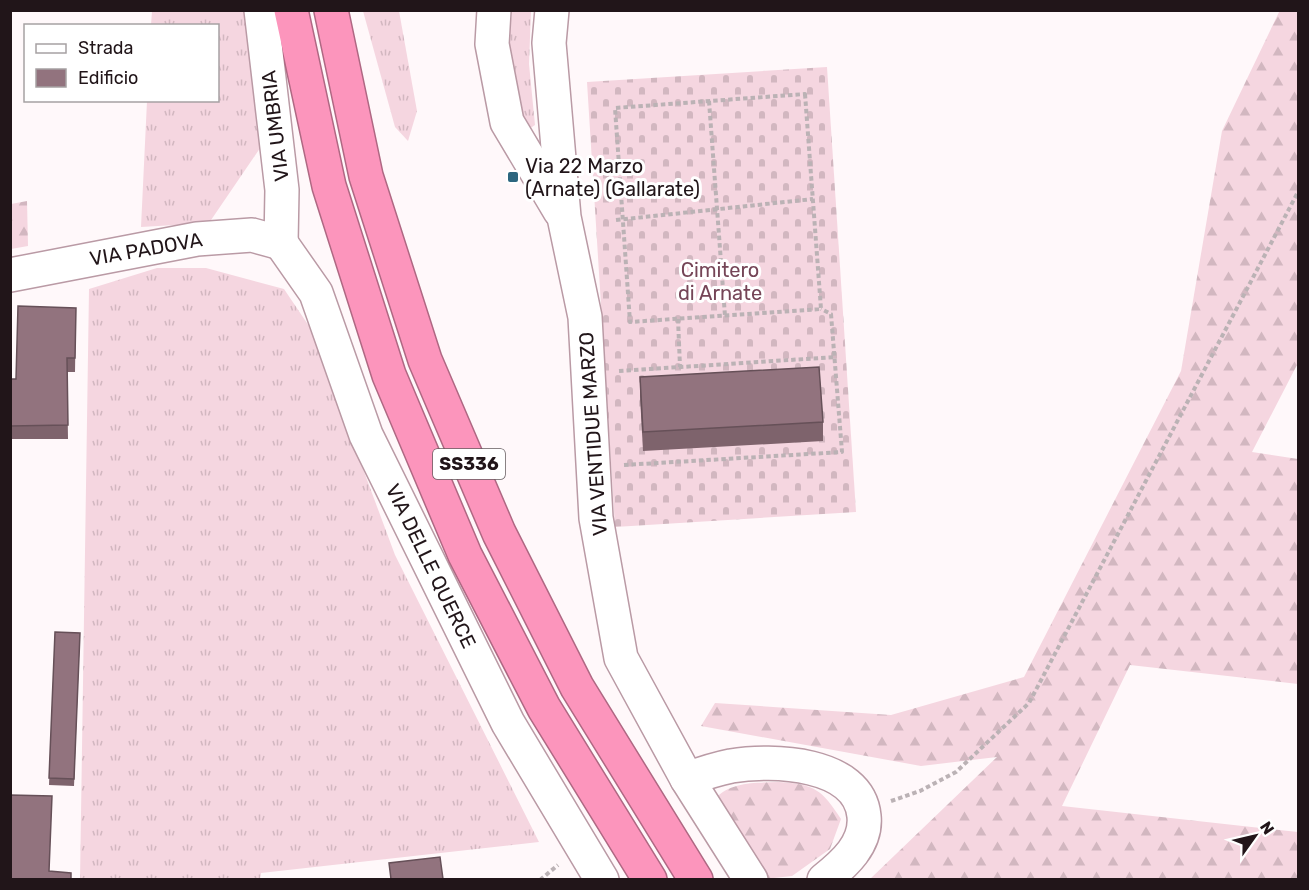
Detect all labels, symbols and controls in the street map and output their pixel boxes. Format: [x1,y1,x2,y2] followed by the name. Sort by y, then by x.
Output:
[24,24,219,102] legend
[78,37,134,59] text: Strada
[78,67,138,89] text: Edificio
[256,69,294,183] street label: VIA UMBRIA
[525,154,700,201] place label: Via 22 Marzo (Arnate) (Gallarate)
[506,170,520,184] marker: Via 22 Marzo (Arnate) (Gallarate)
[88,227,204,271] street label: VIA PADOVA
[678,258,762,305] park label: Cimitero di Arnate
[574,331,612,537] street label: VIA VENTIDUE MARZO
[433,449,505,479] road number: SS336
[381,480,481,652] street label: VIA DELLE QUERCE
[1225,806,1285,866] north arrow
[1256,818,1278,838] text: N

